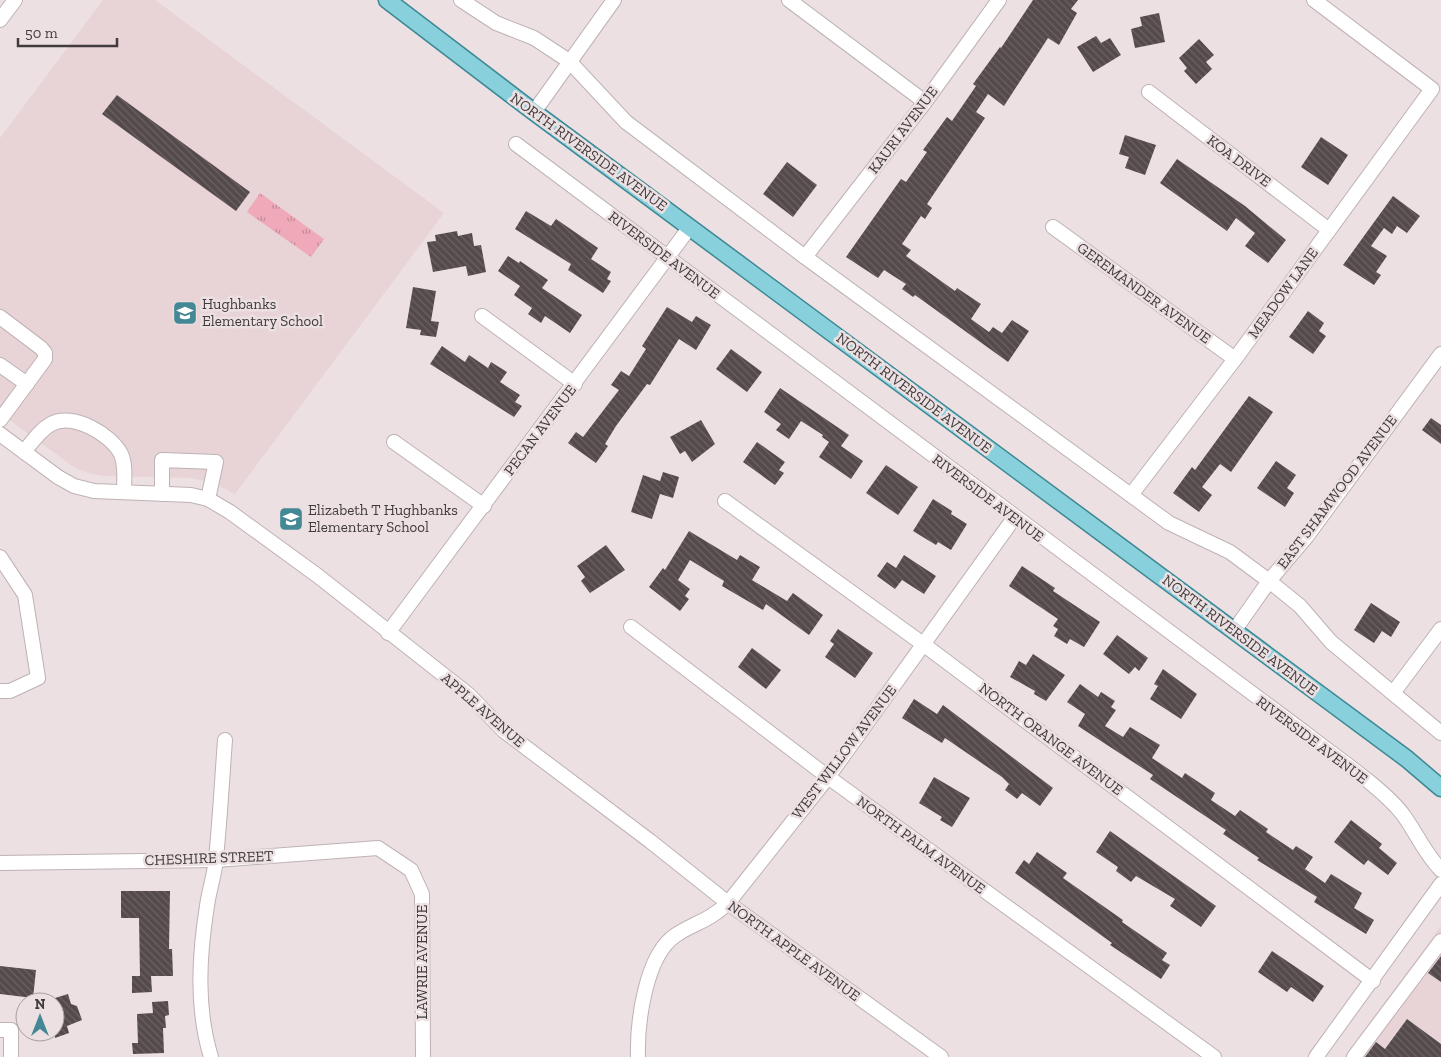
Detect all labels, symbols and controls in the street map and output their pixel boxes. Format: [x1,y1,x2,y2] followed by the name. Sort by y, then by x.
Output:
[18,15,116,47] scale bar
[25,24,58,42] text: 50 m
[864,83,942,177] street label: KAURI AVENUE
[507,89,671,215] street label: NORTH RIVERSIDE AVENUE
[1204,131,1275,191] street label: KOA DRIVE
[605,207,723,303] street label: RIVERSIDE AVENUE
[1074,239,1214,348] street label: GEREMANDER AVENUE
[1244,244,1322,342] street label: MEADOW LANE
[202,295,323,330] place label: Hughbanks Elementary School
[172,300,198,326] school or university icon: Hughbanks Elementary School
[833,329,995,457] street label: NORTH RIVERSIDE AVENUE
[500,381,580,479] street label: PECAN AVENUE
[1273,411,1401,573] street label: EAST SHAMWOOD AVENUE
[929,450,1047,546] street label: RIVERSIDE AVENUE
[308,501,458,536] place label: Elizabeth T Hughbanks Elementary School
[278,506,304,532] school or university icon: Elizabeth T Hughbanks Elementary School
[1159,571,1321,699] street label: NORTH RIVERSIDE AVENUE
[438,669,528,751] street label: APPLE AVENUE
[976,679,1127,799] street label: NORTH ORANGE AVENUE
[788,681,900,823] street label: WEST WILLOW AVENUE
[1253,692,1371,788] street label: RIVERSIDE AVENUE
[853,792,989,898] street label: NORTH PALM AVENUE
[144,847,274,869] street label: CHESHIRE STREET
[724,897,864,1005] street label: NORTH APPLE AVENUE
[413,904,431,1019] street label: LAWRIE AVENUE
[15,992,65,1042] north arrow
[35,996,46,1013] text: N

